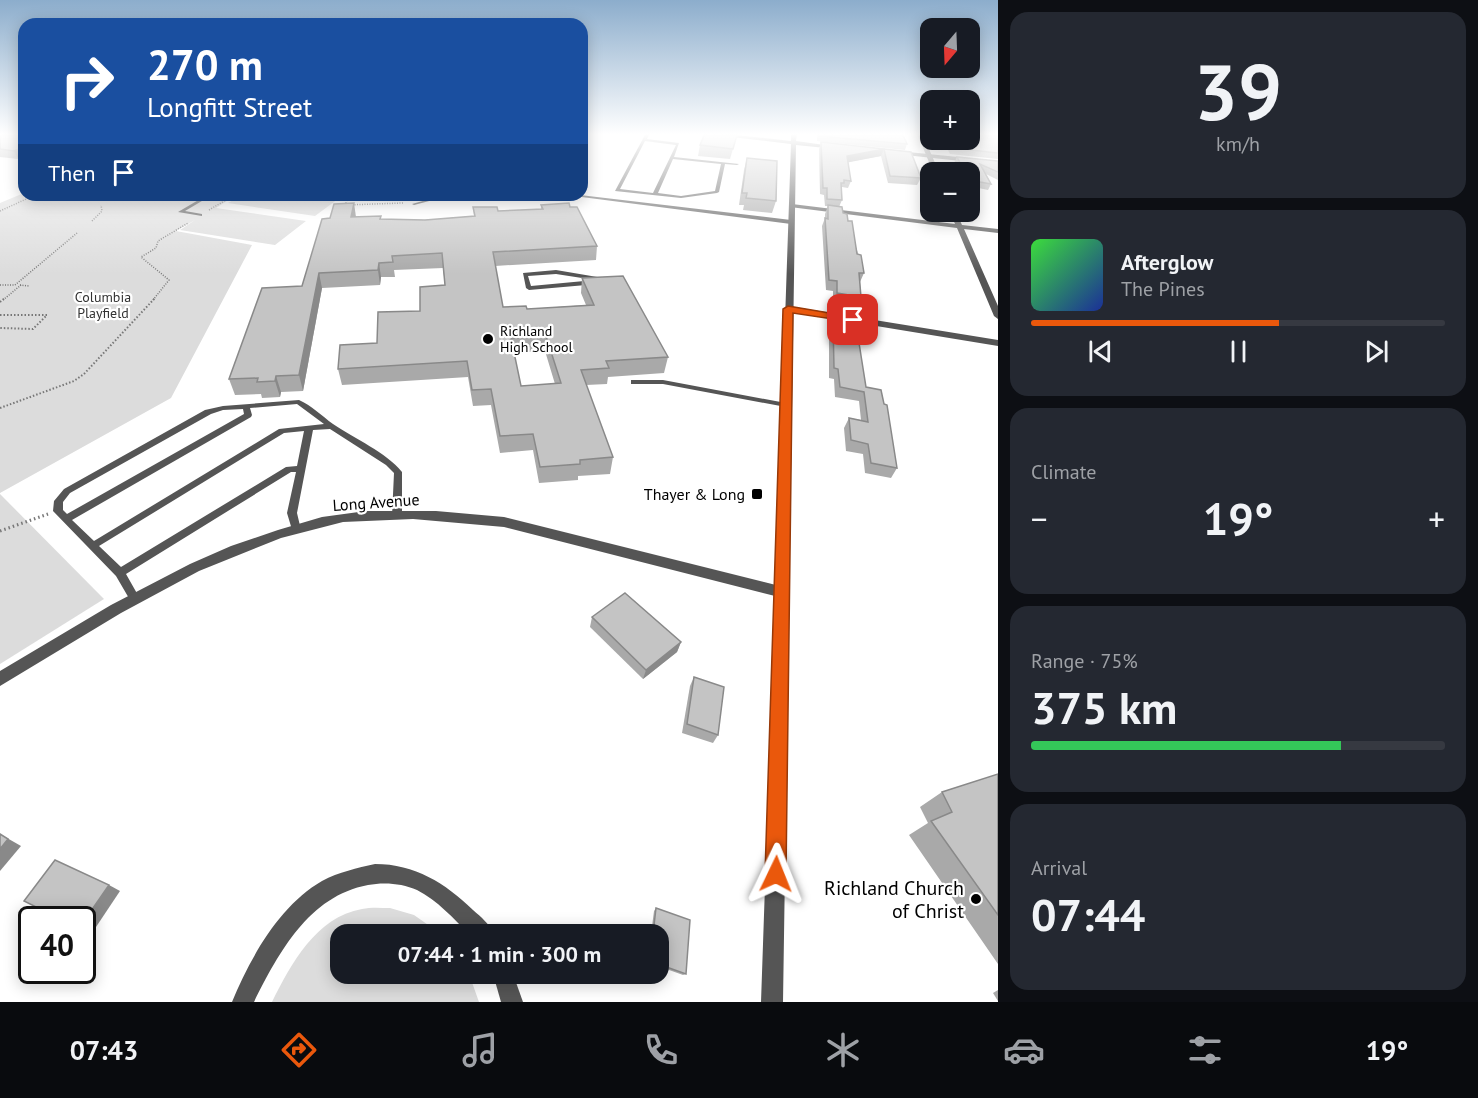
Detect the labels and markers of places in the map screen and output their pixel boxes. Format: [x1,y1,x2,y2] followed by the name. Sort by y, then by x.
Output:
[827,294,878,345] pin
[500,322,573,356] place label: Richland High School
[481,332,495,346] marker: Richland High School
[644,484,745,504] place label: Thayer & Long
[750,487,764,501] marker: Thayer & Long
[824,875,964,924] place label: Richland Church of Christ
[969,892,983,906] marker: Richland Church of Christ

